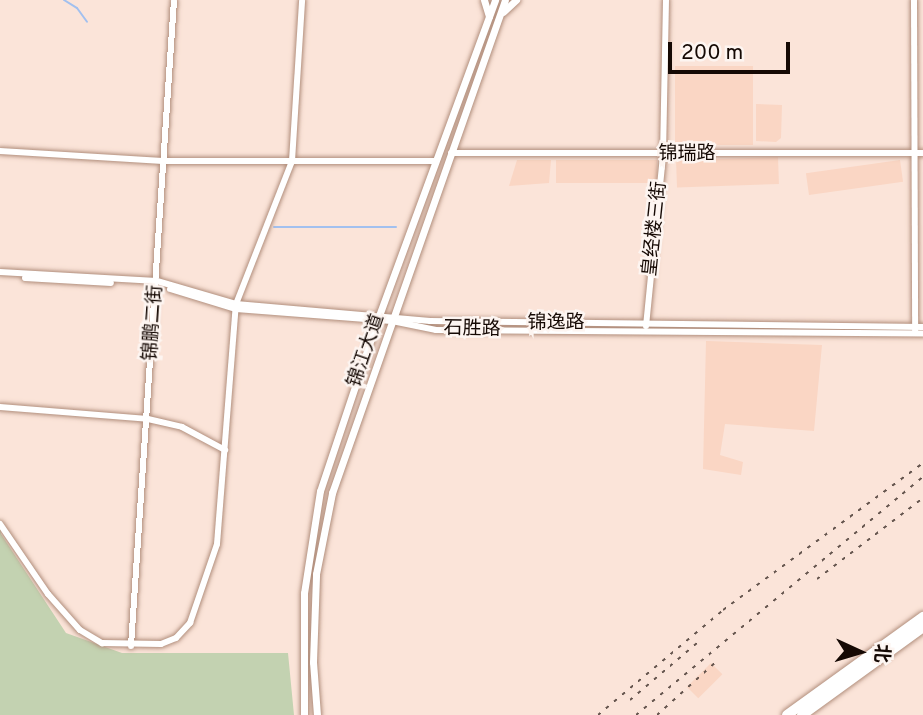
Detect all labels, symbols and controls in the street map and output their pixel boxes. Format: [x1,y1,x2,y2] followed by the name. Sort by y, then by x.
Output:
[671,28,794,72] scale bar
[681,40,743,67] text: 200 m
[659,144,715,166] street label: 锦瑞路
[640,181,672,277] street label: 皇经楼三街
[140,284,168,362] street label: 锦鹏二街
[344,311,390,391] street label: 锦江大道
[528,313,584,335] street label: 锦逸路
[443,318,501,342] street label: 石胜路
[825,617,895,687] north arrow
[868,643,894,664] text: 北

